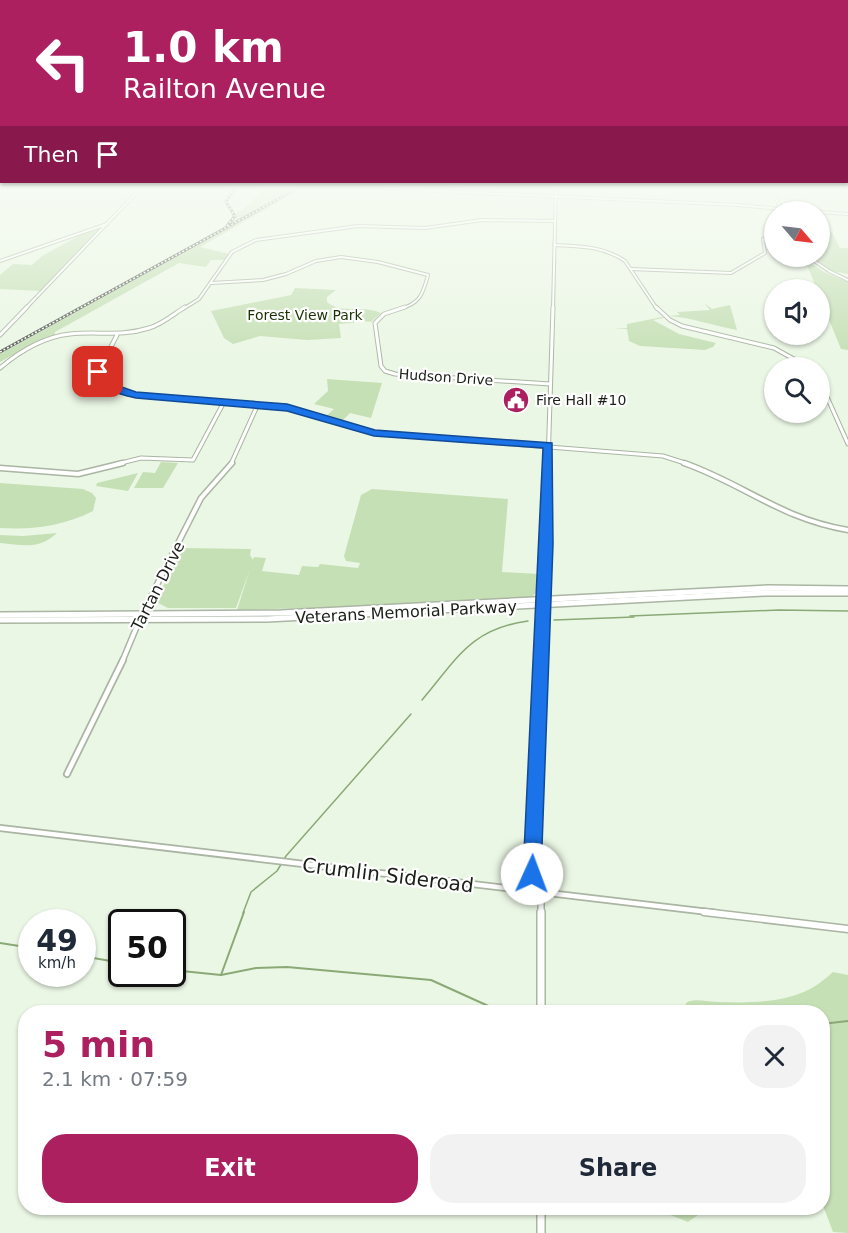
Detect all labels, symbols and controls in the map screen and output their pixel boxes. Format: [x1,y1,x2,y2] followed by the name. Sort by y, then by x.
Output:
[123,23,284,72] text: 1.0 km
[24,24,102,102] icon: left
[123,73,326,104] text: Railton Avenue
[91,138,124,171] icon: arrive
[24,142,79,167] text: Then
[764,201,830,267] north arrow
[764,201,830,423] map controls
[764,279,830,345] button: sound
[247,307,364,323] park label: Forest View Park
[72,346,123,397] pin
[81,355,114,388] icon: arrive
[764,357,830,423] button: search
[398,366,494,388] street label: Hudson Drive
[501,385,531,415] public building icon: Fire Hall #10
[536,392,626,408] place label: Fire Hall #10
[127,538,189,635] street label: Tartan Drive
[295,597,517,627] street label: Veterans Memorial Parkway
[500,842,564,906] position arrow
[301,853,475,897] street label: Crumlin Sideroad
[108,909,186,987] speed limit sign: 50
[36,923,78,958] text: 49
[38,954,76,972] text: km/h
[42,1024,155,1065] text: 5 min
[743,1025,806,1088] button: close
[42,1067,188,1091] text: 2.1 km · 07:59
[42,1134,418,1203] button: Exit
[430,1134,806,1203] button: Share

